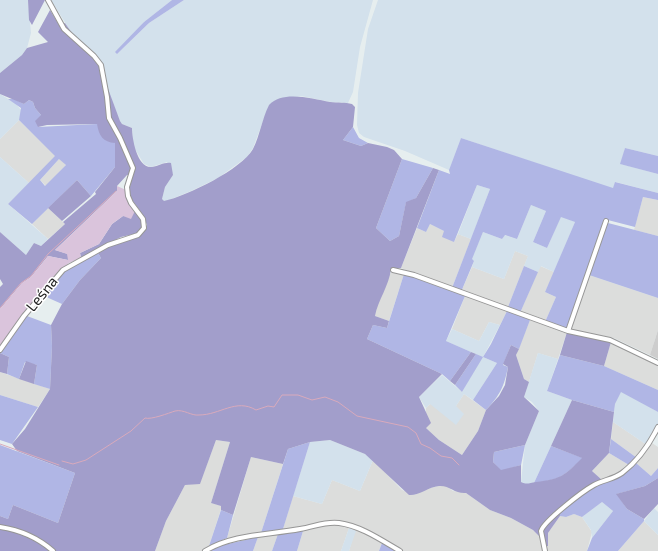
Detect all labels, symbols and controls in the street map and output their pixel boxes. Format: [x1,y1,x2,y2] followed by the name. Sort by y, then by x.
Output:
[22,273,62,315] street label: Leśna

